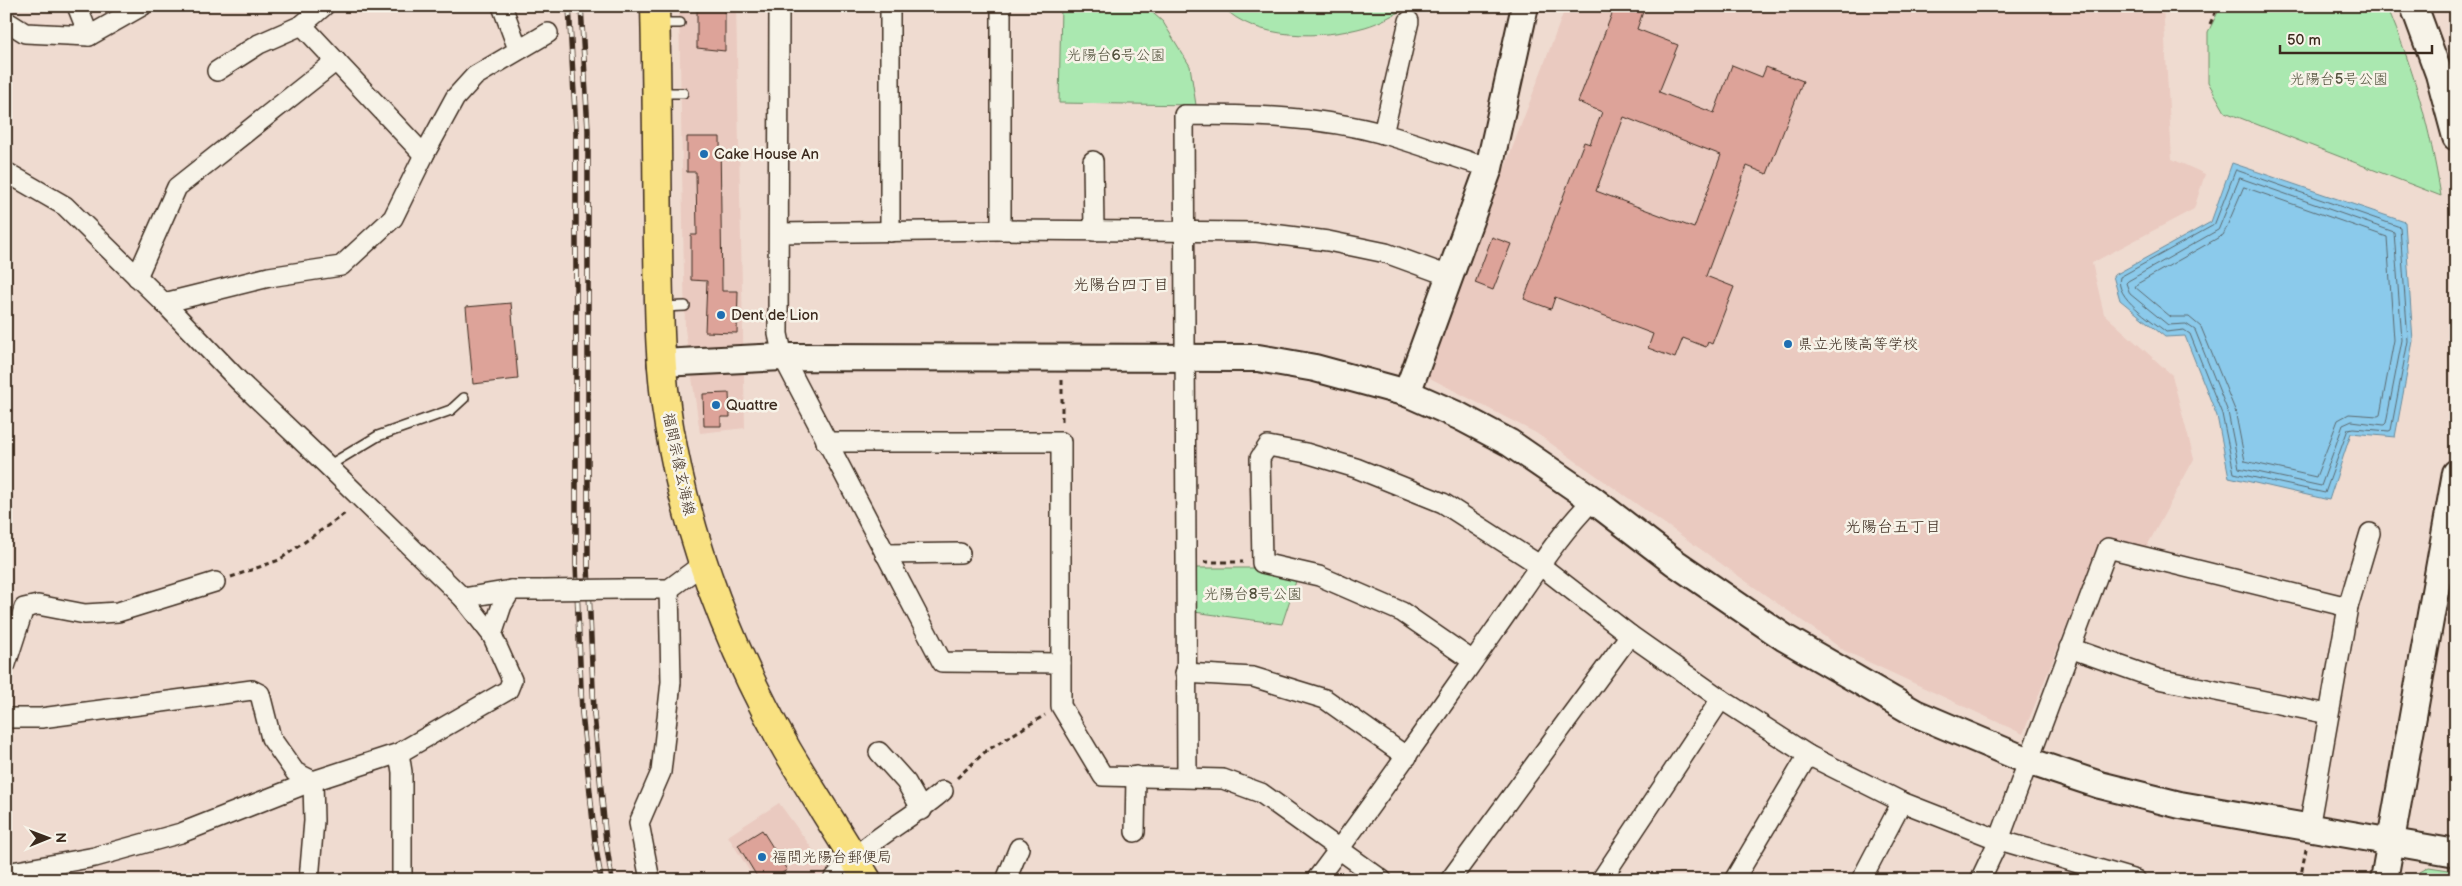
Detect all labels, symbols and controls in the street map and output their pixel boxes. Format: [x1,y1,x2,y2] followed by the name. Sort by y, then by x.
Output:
[2280,22,2432,54] scale bar
[2287,31,2321,50] text: 50 m
[1066,46,1166,65] park label: 光陽台6号公園
[2290,70,2388,89] park label: 光陽台5号公園
[714,145,819,164] place label: Cake House An
[698,148,710,160] marker: Cake House An
[1073,276,1169,295] district label: 光陽台四丁目
[731,306,818,325] place label: Dent de Lion
[715,309,727,321] marker: Dent de Lion
[1798,335,1918,354] place label: 県立光陵高等学校
[1782,338,1794,350] marker: 県立光陵高等学校
[726,396,778,415] place label: Quattre
[710,399,722,411] marker: Quattre
[658,411,699,517] street label: 福間宗像玄海線
[1845,518,1941,537] district label: 光陽台五丁目
[1204,585,1302,604] park label: 光陽台8号公園
[22,814,72,864] north arrow
[52,832,69,843] text: N
[772,848,892,867] place label: 福間光陽台郵便局
[756,851,768,863] marker: 福間光陽台郵便局

